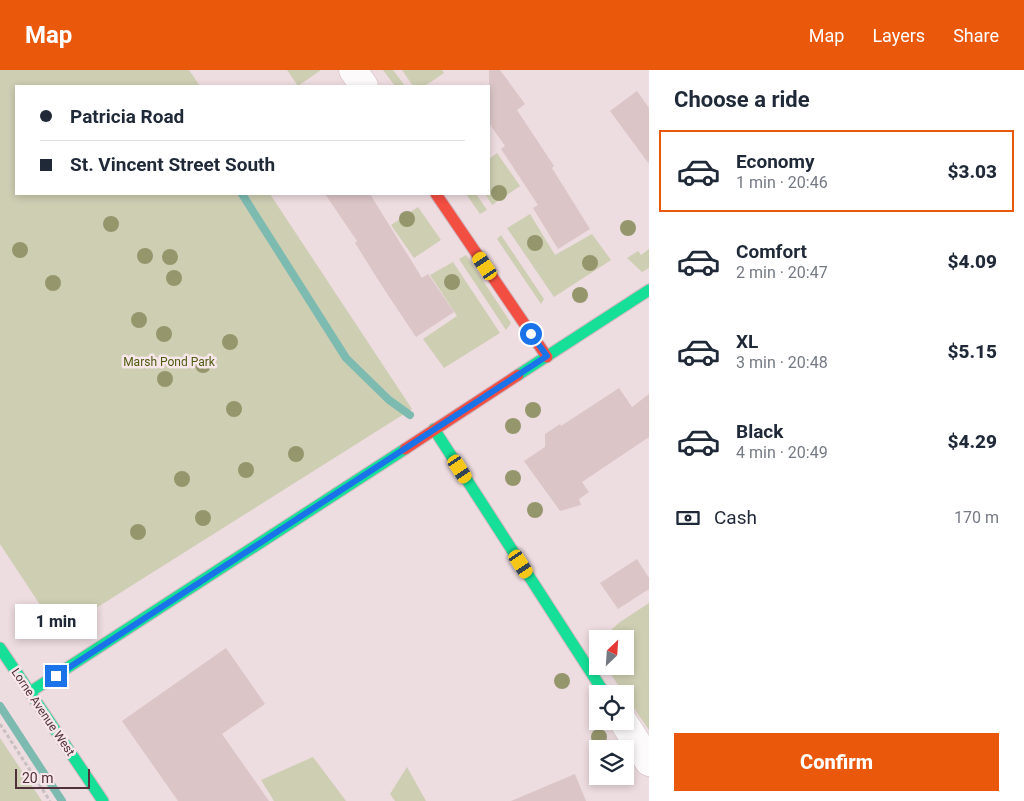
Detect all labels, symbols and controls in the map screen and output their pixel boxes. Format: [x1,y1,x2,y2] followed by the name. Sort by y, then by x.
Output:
[25,21,72,49] text: Map
[809,25,844,46] text: Map
[872,25,925,46] text: Layers
[953,25,999,46] text: Share
[674,87,810,112] text: Choose a ride
[70,105,184,128] text: Patricia Road
[676,149,721,194] icon: car
[736,150,815,173] text: Economy
[70,153,275,176] text: St. Vincent Street South
[948,160,997,183] text: $3.03
[736,173,828,192] text: 1 min · 20:46
[676,239,721,284] icon: car
[736,240,807,263] text: Comfort
[470,249,499,283] car
[948,250,997,273] text: $4.09
[736,263,828,282] text: 2 min · 20:47
[520,323,542,345] route start
[676,329,721,374] icon: car
[736,330,758,353] text: XL
[948,340,997,363] text: $5.15
[736,353,828,372] text: 3 min · 20:48
[123,355,216,369] park label: Marsh Pond Park
[676,419,721,464] icon: car
[736,420,783,443] text: Black
[948,430,997,453] text: $4.29
[736,443,828,462] text: 4 min · 20:49
[445,452,474,486] car
[674,504,702,532] icon: cash
[714,506,757,529] text: Cash
[954,508,999,527] text: 170 m
[506,547,535,581] car
[15,604,97,638] callout: 1 min
[36,612,76,631] text: 1 min
[589,630,634,675] north arrow
[589,630,634,785] map controls
[45,665,67,687] route end
[9,666,78,758] street label: Lorne Avenue West
[589,685,634,730] button: locate
[674,733,999,791] button: Confirm
[589,740,634,785] button: layers
[15,766,90,789] scale bar
[22,770,54,786] text: 20 m

